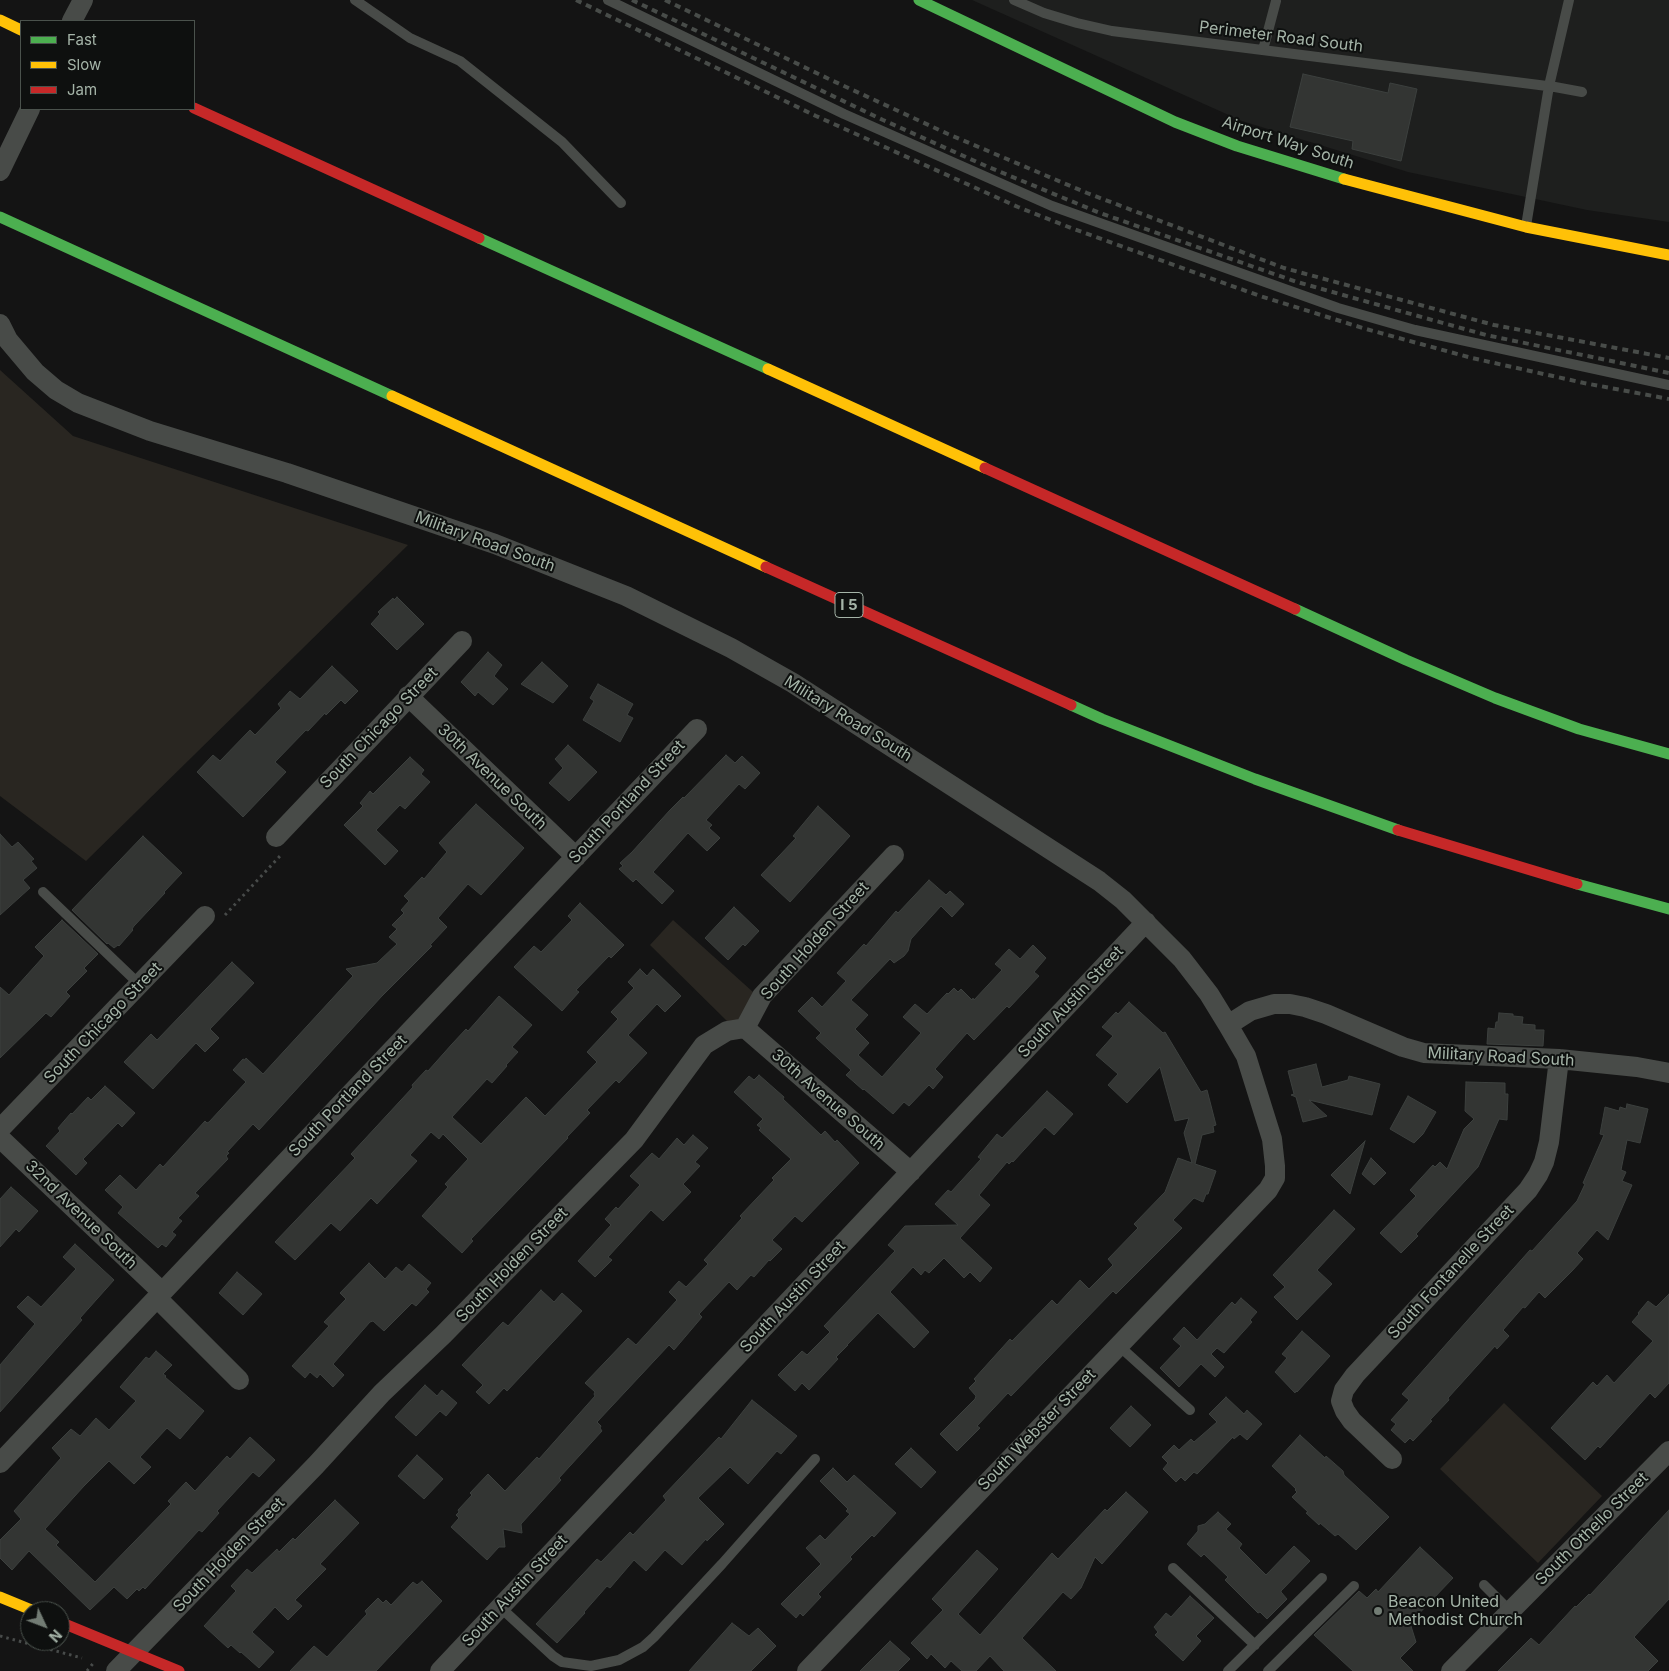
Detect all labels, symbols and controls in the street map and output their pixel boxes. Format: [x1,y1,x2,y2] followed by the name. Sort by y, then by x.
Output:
[1198,17,1364,57] street label: Perimeter Road South
[20,20,195,110] legend
[67,30,97,49] text: Fast
[67,55,101,74] text: Slow
[67,80,97,99] text: Jam
[1219,113,1357,173] street label: Airport Way South
[413,508,557,576] street label: Military Road South
[835,592,863,618] road number: I 5
[316,663,442,793] street label: South Chicago Street
[780,672,916,766] street label: Military Road South
[433,720,551,834] street label: 30th Avenue South
[565,736,689,868] street label: South Portland Street
[757,878,873,1004] street label: South Holden Street
[1014,942,1128,1062] street label: South Austin Street
[40,958,166,1088] street label: South Chicago Street
[285,1031,411,1161] street label: South Portland Street
[1427,1044,1575,1070] street label: Military Road South
[767,1045,889,1155] street label: 30th Avenue South
[21,1157,141,1273] street label: 32nd Avenue South
[1384,1201,1518,1343] street label: South Fontanelle Street
[452,1204,572,1326] street label: South Holden Street
[736,1237,850,1357] street label: South Austin Street
[974,1365,1100,1495] street label: South Webster Street
[1532,1469,1652,1589] street label: South Othello Street
[169,1494,289,1616] street label: South Holden Street
[458,1531,572,1651] street label: South Austin Street
[1388,1592,1523,1630] place label: Beacon United Methodist Church
[20,1601,70,1651] north arrow
[1372,1605,1384,1617] marker: Beacon United Methodist Church
[46,1626,65,1646] text: N

